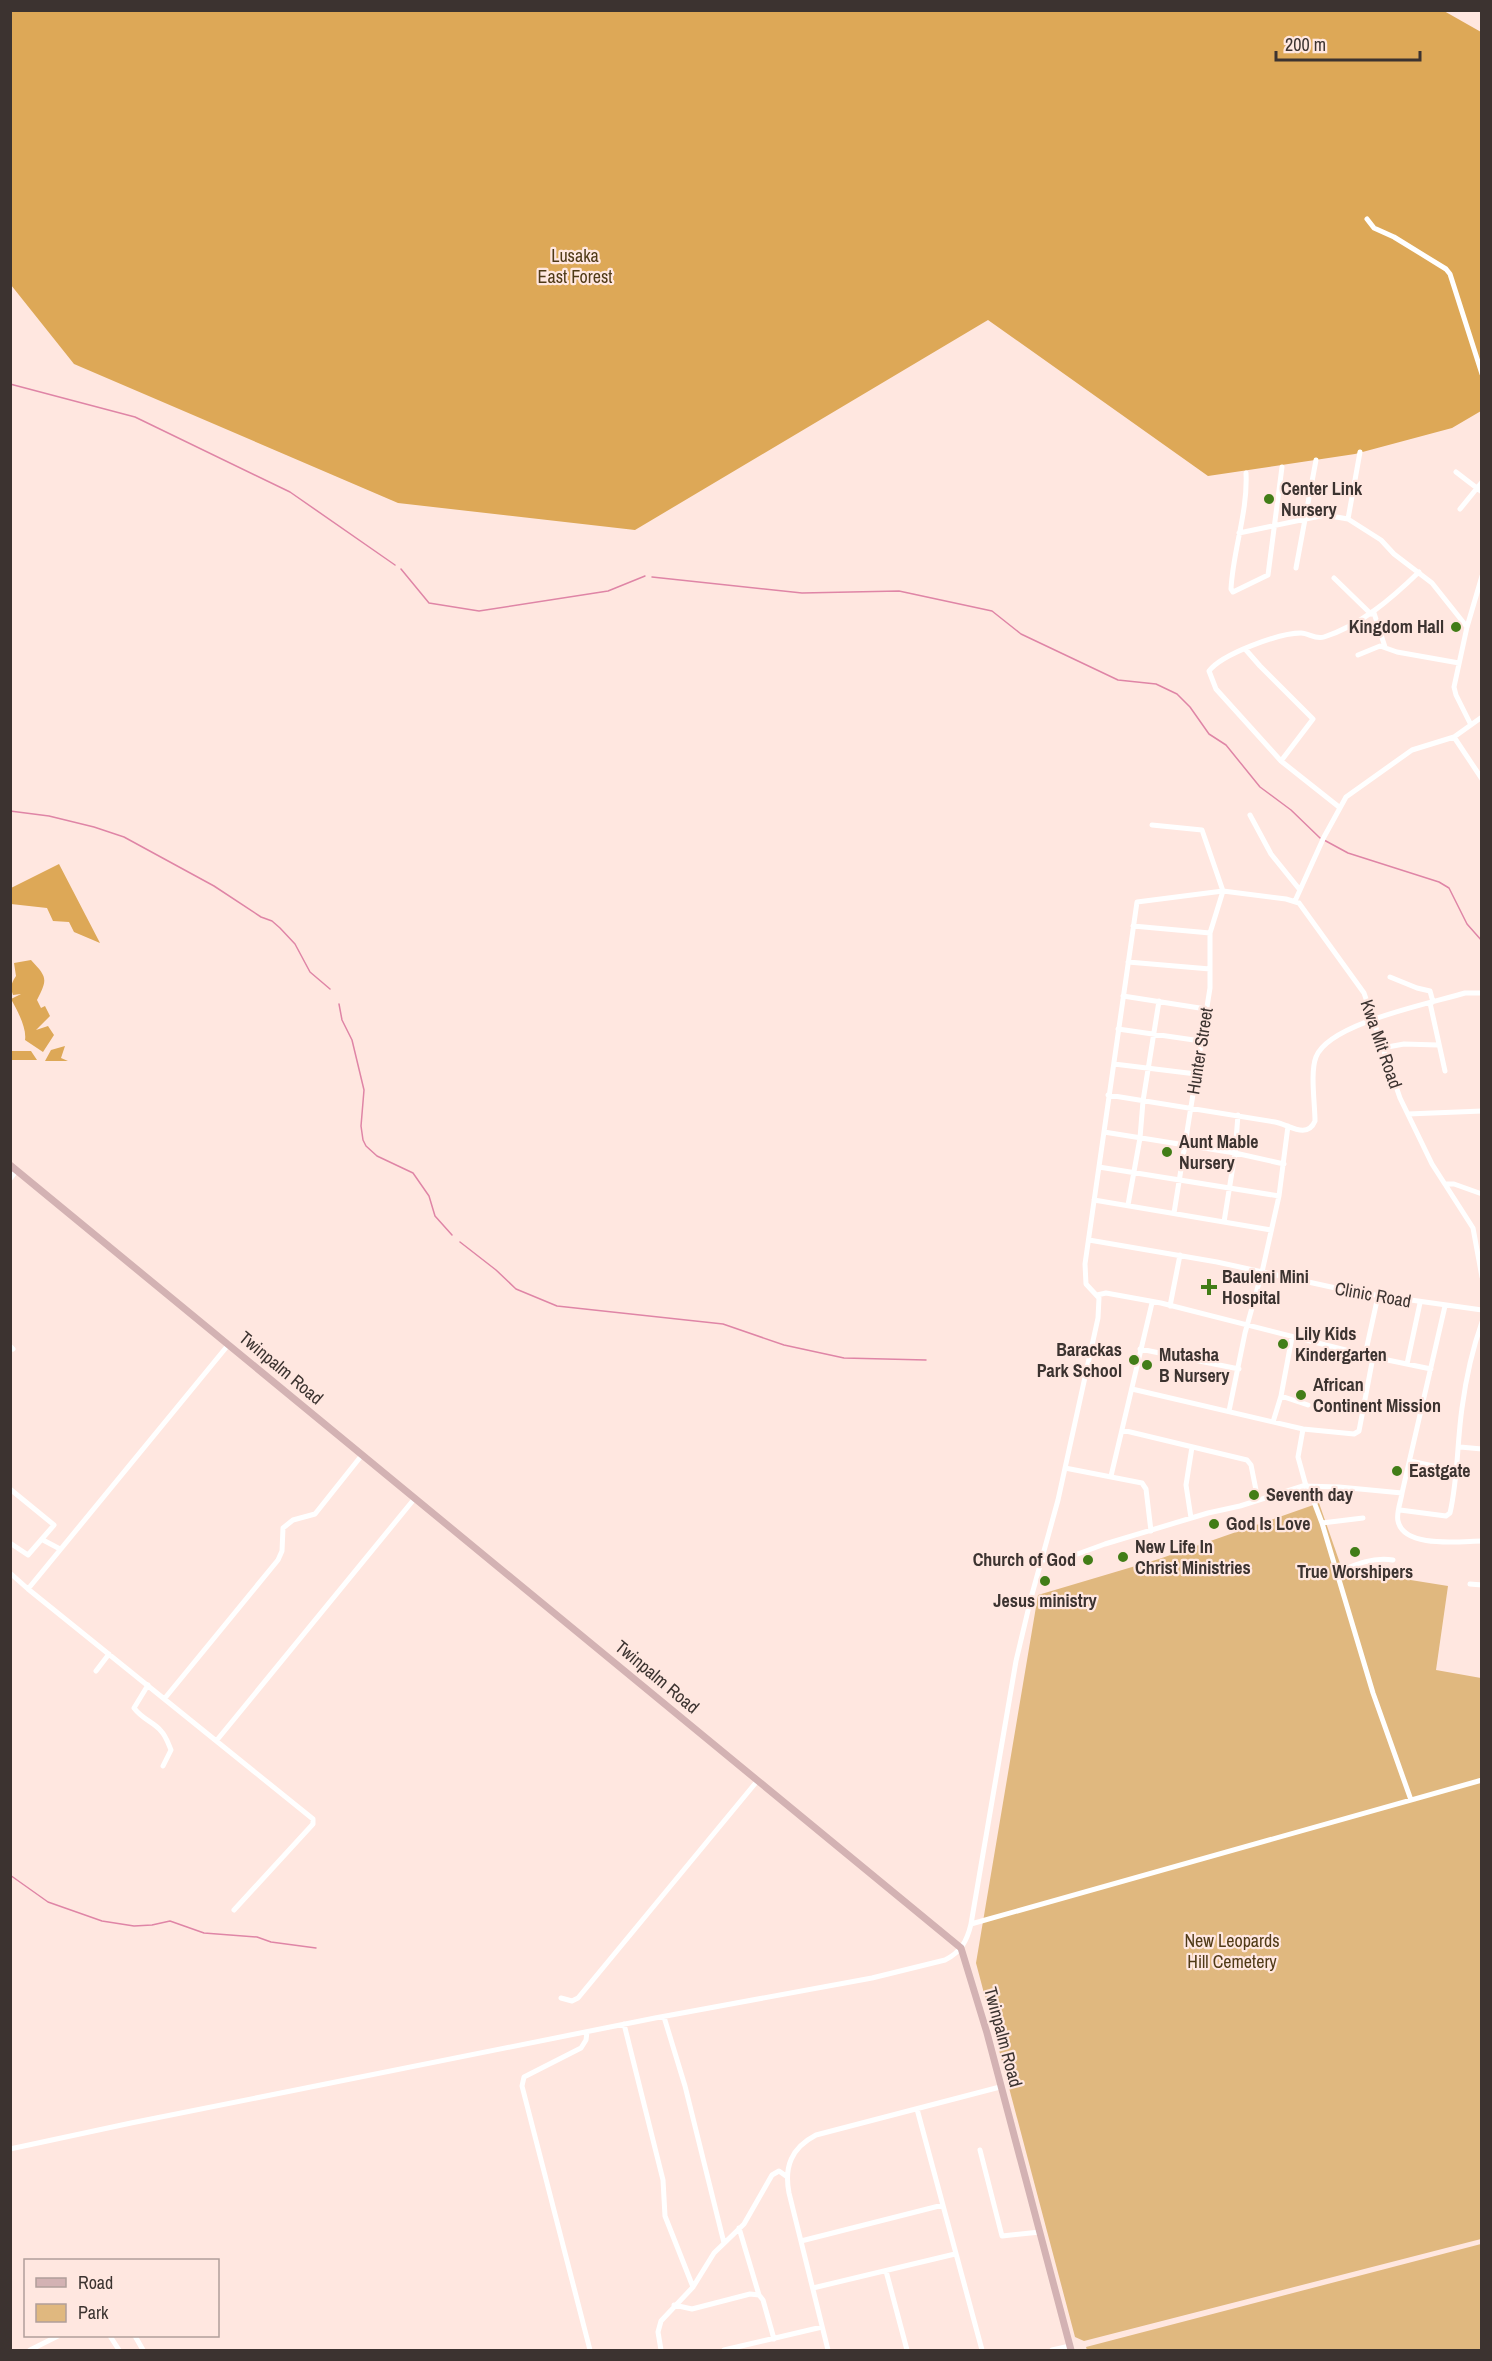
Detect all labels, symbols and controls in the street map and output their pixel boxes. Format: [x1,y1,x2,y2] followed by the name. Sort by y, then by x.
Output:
[1276,24,1420,62] scale bar
[1285,32,1326,57] text: 200 m
[538,243,612,289] park label: Lusaka East Forest
[1281,476,1363,522] place label: Center Link Nursery
[1262,492,1276,506] marker: Center Link Nursery
[1349,614,1444,639] place label: Kingdom Hall
[1449,620,1463,634] marker: Kingdom Hall
[1355,996,1408,1092] street label: Kwa Mit Road
[1180,1006,1219,1096] street label: Hunter Street
[1179,1129,1259,1175] place label: Aunt Mable Nursery
[1160,1145,1174,1159] marker: Aunt Mable Nursery
[1222,1264,1309,1310] place label: Bauleni Mini Hospital
[1333,1276,1413,1314] street label: Clinic Road
[1200,1278,1218,1296] marker: Bauleni Mini Hospital
[1295,1321,1387,1367] place label: Lily Kids Kindergarten
[234,1325,329,1410] street label: Twinpalm Road
[1037,1337,1122,1383] place label: Barackas Park School
[1276,1337,1290,1351] marker: Lily Kids Kindergarten
[1159,1342,1230,1388] place label: Mutasha B Nursery
[1127,1353,1141,1367] marker: Barackas Park School
[1140,1358,1154,1372] marker: Mutasha B Nursery
[1313,1372,1441,1418] place label: African Continent Mission
[1294,1388,1308,1402] marker: African Continent Mission
[1409,1458,1471,1483] place label: Eastgate
[1390,1464,1404,1478] marker: Eastgate
[1266,1482,1354,1507] place label: Seventh day
[1247,1488,1261,1502] marker: Seventh day
[1226,1511,1311,1536] place label: God Is Love
[1207,1517,1221,1531] marker: God Is Love
[1135,1534,1251,1580] place label: New Life In Christ Ministries
[1348,1545,1362,1559] marker: True Worshipers
[973,1547,1076,1572] place label: Church of God
[1116,1550,1130,1564] marker: New Life In Christ Ministries
[1081,1553,1095,1567] marker: Church of God
[1297,1559,1413,1584] place label: True Worshipers
[1038,1574,1052,1588] marker: Jesus ministry
[993,1588,1097,1613] place label: Jesus ministry
[610,1634,705,1719] street label: Twinpalm Road
[1184,1928,1280,1974] park label: New Leopards Hill Cemetery
[978,1984,1029,2090] street label: Twinpalm Road
[24,2259,219,2337] legend
[78,2270,113,2295] text: Road
[78,2300,109,2325] text: Park

